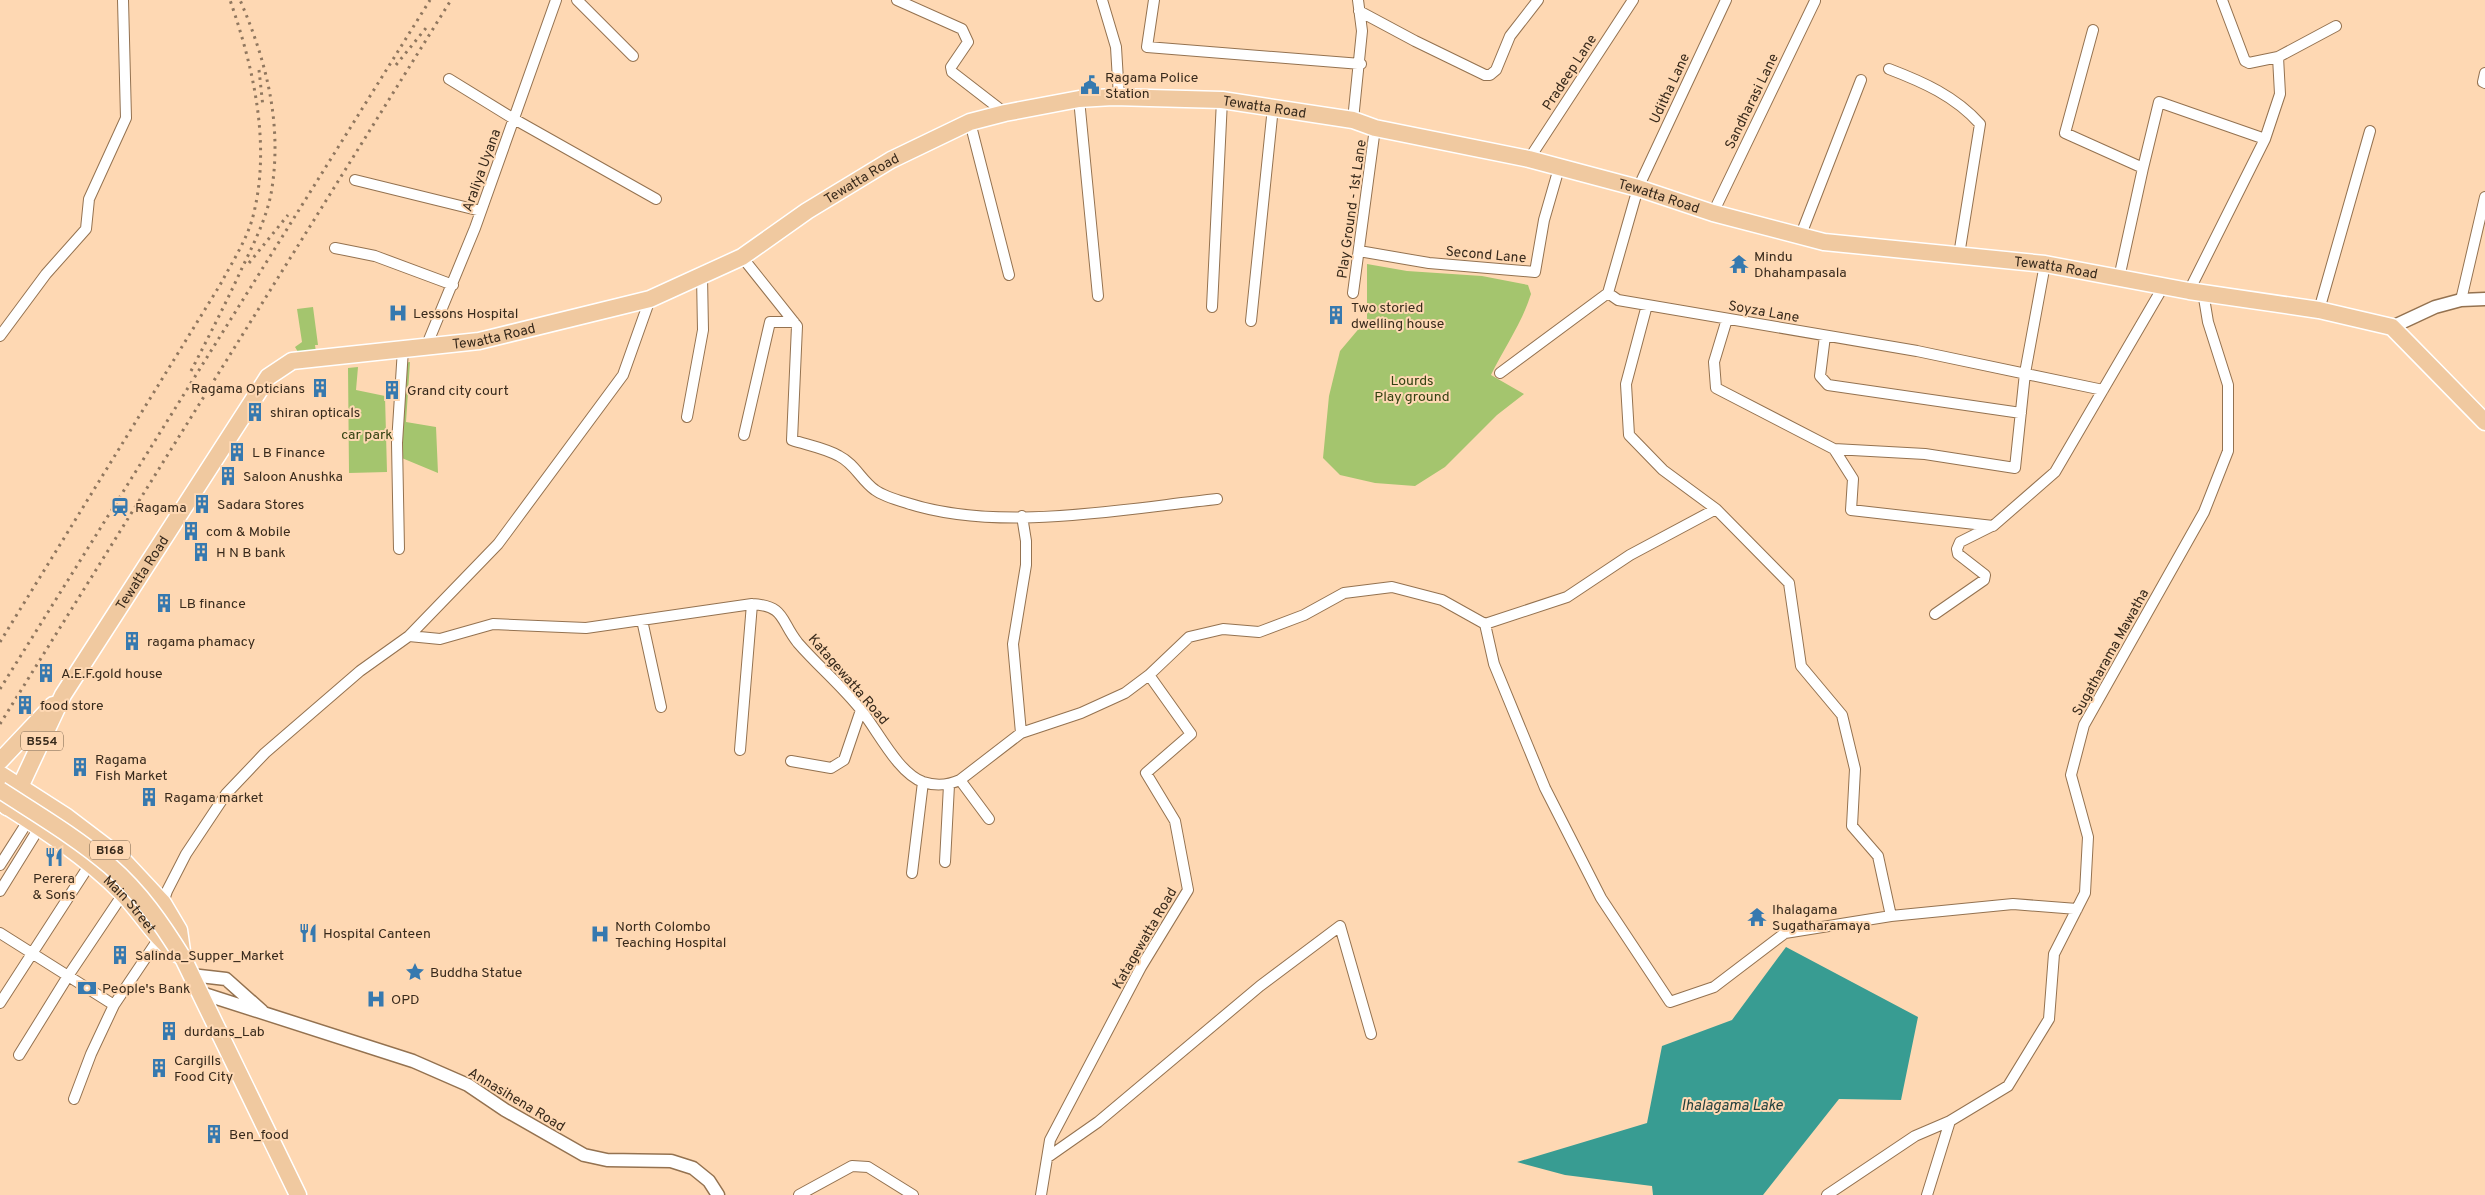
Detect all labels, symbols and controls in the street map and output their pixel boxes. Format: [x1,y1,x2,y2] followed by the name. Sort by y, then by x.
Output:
[1539,32,1601,114] street label: Pradeep Lane
[1647,51,1694,127] street label: Uditha Lane
[1722,51,1783,152] street label: Sandharasi Lane
[1105,70,1198,103] place label: Ragama Police Station
[1079,74,1101,96] public building icon: Ragama Police Station
[1221,93,1307,123] street label: Tewatta Road
[460,127,505,214] street label: Araliya Uyana
[1334,139,1371,280] street label: Play Ground - 1st Lane
[821,150,902,209] street label: Tewatta Road
[1616,176,1701,218] street label: Tewatta Road
[1445,243,1527,267] street label: Second Lane
[1754,249,1847,282] place label: Mindu Dhahampasala
[1728,253,1750,275] temple icon: Mindu Dhahampasala
[2013,254,2099,284] street label: Tewatta Road
[1727,298,1801,327] street label: Soyza Lane
[1351,300,1444,333] place label: Two storied dwelling house
[387,302,409,324] hospital icon: Lessons Hospital
[1325,304,1347,326] building icon: Two storied dwelling house
[413,306,518,323] place label: Lessons Hospital
[451,320,537,354] street label: Tewatta Road
[1374,373,1450,406] park label: Lourds Play ground
[309,377,331,399] building icon: Ragama Opticians
[381,379,403,401] building icon: Grand city court
[191,381,305,398] place label: Ragama Opticians
[407,383,509,400] place label: Grand city court
[244,401,266,423] building icon: shiran opticals
[270,405,360,422] place label: shiran opticals
[341,427,393,444] park label: car park
[226,441,248,463] building icon: L B Finance
[252,445,325,462] place label: L B Finance
[217,465,239,487] building icon: Saloon Anushka
[243,469,343,486] place label: Saloon Anushka
[191,493,213,515] building icon: Sadara Stores
[109,496,131,518] station icon: Ragama
[217,497,304,514] place label: Sadara Stores
[135,500,187,517] place label: Ragama
[180,520,202,542] building icon: com & Mobile
[206,524,291,541] place label: com & Mobile
[113,533,173,614] street label: Tewatta Road
[190,541,212,563] building icon: H N B bank
[216,545,286,562] place label: H N B bank
[2069,586,2153,719] street label: Sugatharama Mawatha
[153,592,175,614] building icon: LB finance
[179,596,246,613] place label: LB finance
[121,630,143,652] building icon: ragama phamacy
[804,631,892,729] street label: Katagewatta Road
[147,634,255,651] place label: ragama phamacy
[35,662,57,684] building icon: A.E.F.gold house
[61,666,163,683] place label: A.E.F.gold house
[14,694,36,716] building icon: food store
[40,698,104,715] place label: food store
[21,731,63,750] road number: B554
[95,752,168,785] place label: Ragama Fish Market
[69,756,91,778] building icon: Ragama Fish Market
[138,786,160,808] building icon: Ragama market
[164,790,263,807] place label: Ragama market
[90,840,130,860] road number: B168
[43,846,65,868] restaurant icon: Perera & Sons
[32,871,76,904] place label: Perera & Sons
[99,873,159,937] street label: Main Street
[1109,885,1181,993] street label: Katagewatta Road
[1772,902,1870,935] place label: Ihalagama Sugatharamaya
[1746,906,1768,928] temple icon: Ihalagama Sugatharamaya
[615,919,726,952] place label: North Colombo Teaching Hospital
[297,922,319,944] restaurant icon: Hospital Canteen
[589,923,611,945] hospital icon: North Colombo Teaching Hospital
[323,926,431,943] place label: Hospital Canteen
[109,944,131,966] building icon: Salinda_Supper_Market
[135,948,284,965] place label: Salinda_Supper_Market
[404,961,426,983] place icon: Buddha Statue
[430,965,522,982] place label: Buddha Statue
[76,977,98,999] bank icon: People's Bank
[102,981,191,998] place label: People's Bank
[365,988,387,1010] hospital icon: OPD
[391,992,420,1009] place label: OPD
[158,1020,180,1042] building icon: durdans_Lab
[184,1024,265,1041] place label: durdans_Lab
[174,1053,233,1086] place label: Cargills Food City
[148,1057,170,1079] building icon: Cargills Food City
[465,1065,568,1136] street label: Annasihena Road
[1681,1097,1783,1116] water label: Ihalagama Lake
[203,1123,225,1145] building icon: Ben_food
[229,1127,289,1144] place label: Ben_food

